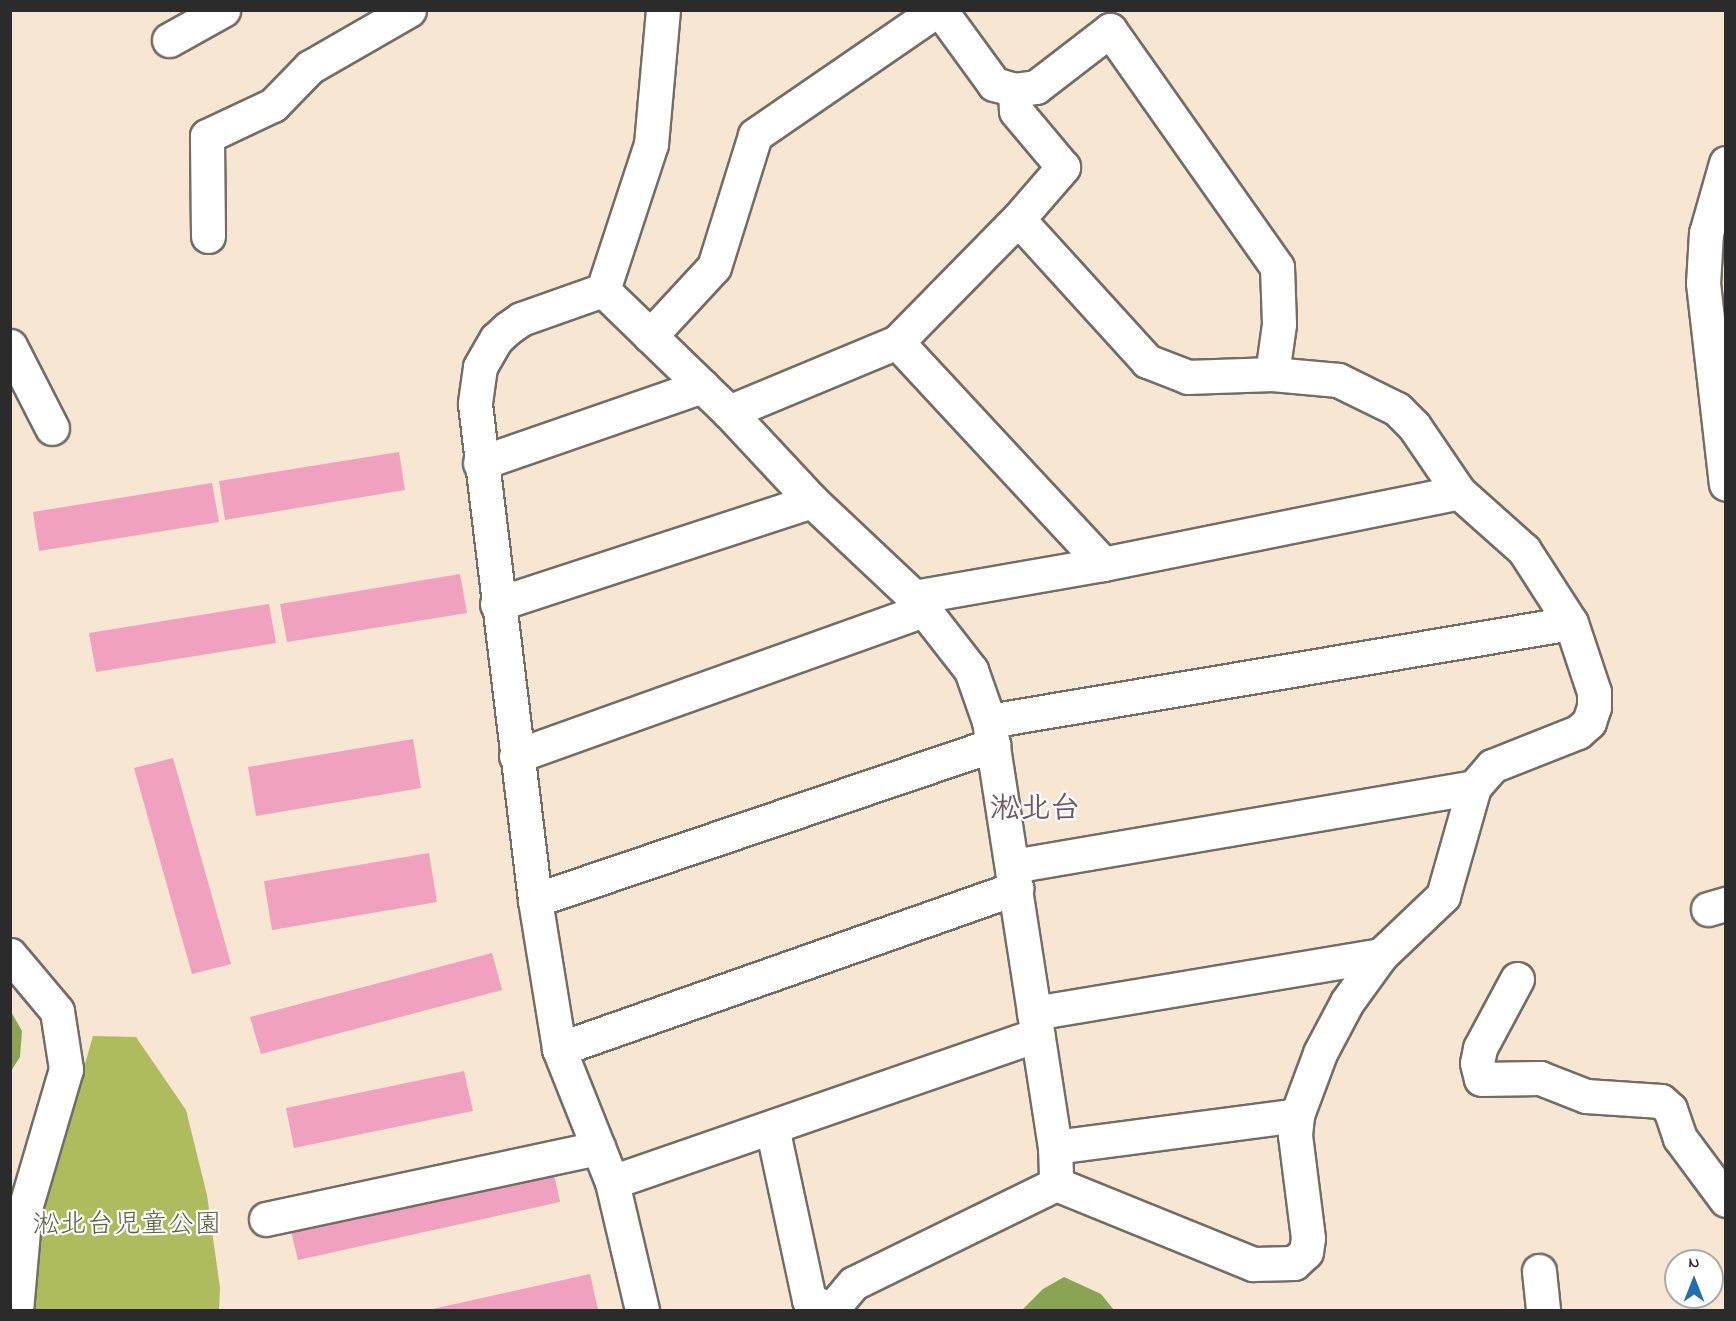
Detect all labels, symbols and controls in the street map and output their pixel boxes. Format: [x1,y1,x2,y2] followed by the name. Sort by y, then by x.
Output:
[990,792,1080,828] district label: 淞北台
[33,1210,221,1242] park label: 淞北台児童公園
[1664,1249,1724,1309] north arrow
[1689,1251,1699,1275] text: N

